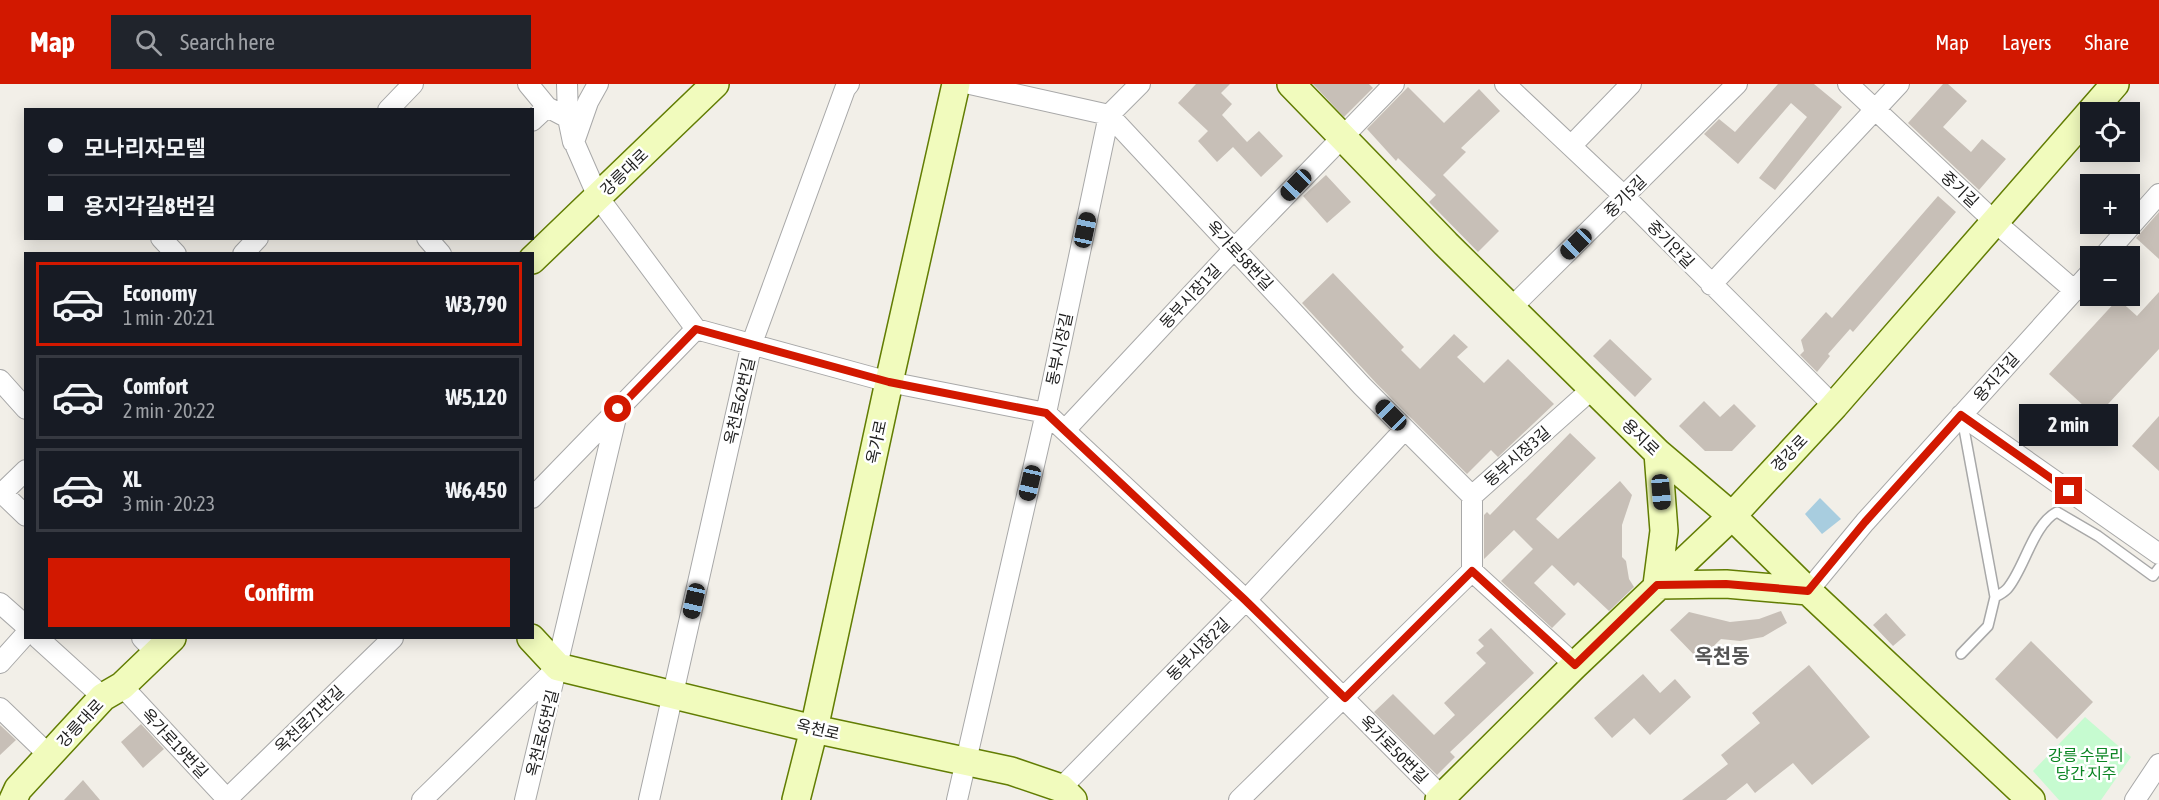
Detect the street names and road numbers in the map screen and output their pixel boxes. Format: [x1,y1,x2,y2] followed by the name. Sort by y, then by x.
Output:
[597,145,652,199] street label: 강릉대로
[1938,167,1982,211] street label: 중기길
[1600,171,1650,221] street label: 중기5길
[1203,216,1277,294] street label: 옥가로58번길
[1644,217,1698,271] street label: 중기안길
[1156,260,1224,332] street label: 동부시장1길
[1043,311,1075,387] street label: 동부시장길
[1970,349,2022,405] street label: 용지각길
[720,356,758,446] street label: 옥천로62번길
[1619,415,1663,459] street label: 용지로
[863,418,889,465] street label: 옥가로
[1480,423,1554,489] street label: 동부시장3길
[1767,431,1811,475] street label: 경강로
[1163,614,1233,684] street label: 동부시장2길
[271,682,347,756] street label: 옥천로71번길
[523,688,561,778] street label: 옥천로65번길
[53,695,107,751] street label: 강릉대로
[138,704,212,782] street label: 옥가로19번길
[1356,711,1432,787] street label: 옥가로50번길
[794,715,842,743] street label: 옥천로

